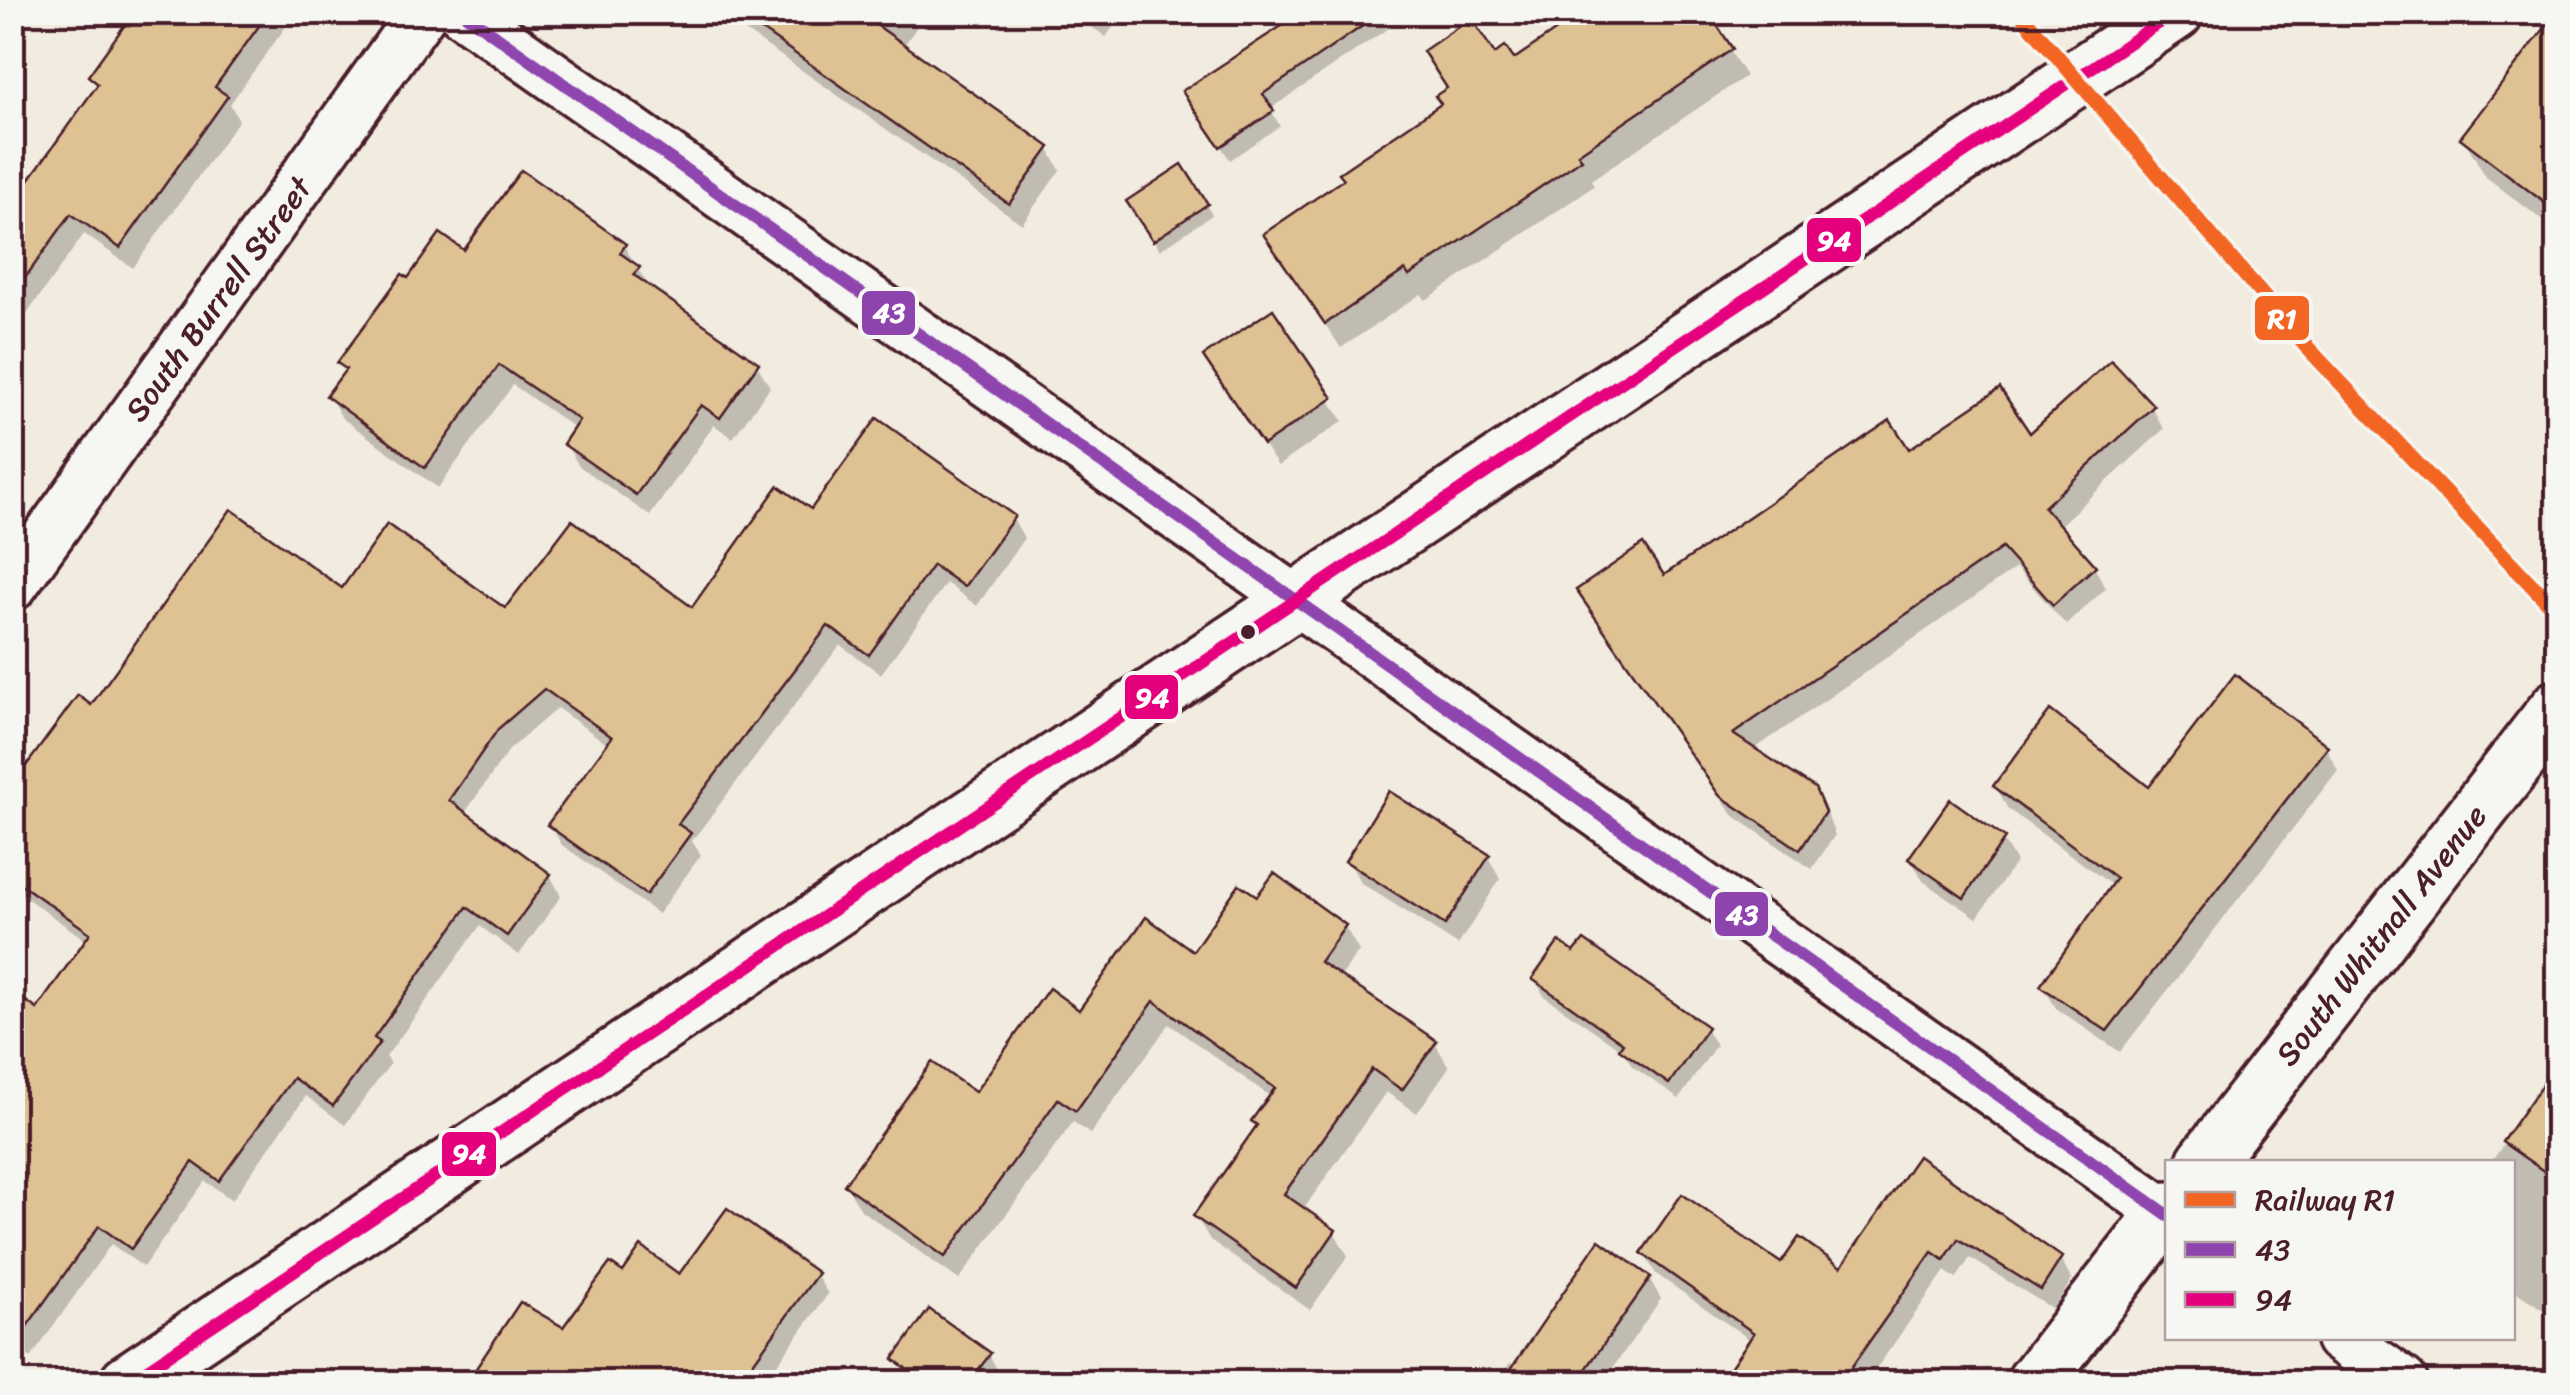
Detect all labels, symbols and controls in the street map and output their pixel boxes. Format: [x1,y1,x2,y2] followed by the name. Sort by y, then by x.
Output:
[109,163,328,434] street label: South Burrell Street
[1805,216,1863,264] line badge: 94
[1817,216,1852,265] text: 94
[873,288,906,337] text: 43
[860,289,917,337] line badge: 43
[2253,294,2311,342] line badge: R1
[2266,294,2297,343] text: R1
[1238,622,1258,642] unlabelled marker
[1123,673,1180,721] line badge: 94
[1135,673,1170,722] text: 94
[2260,792,2502,1079] street label: South Whitnall Avenue
[1713,890,1770,938] line badge: 43
[1726,890,1759,939] text: 43
[452,1129,487,1178] text: 94
[440,1130,498,1178] line badge: 94
[2165,1160,2515,1340] legend
[2255,1173,2395,1227] text: Railway R1
[2255,1223,2290,1277] text: 43
[2255,1273,2292,1327] text: 94

